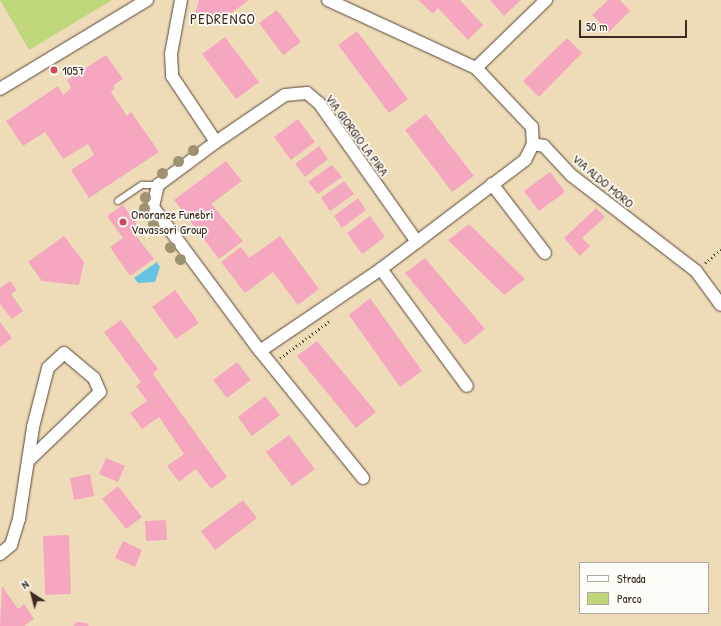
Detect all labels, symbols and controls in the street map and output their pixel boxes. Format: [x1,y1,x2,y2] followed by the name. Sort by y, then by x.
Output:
[190,10,256,28] district label: PEDRENGO
[581,12,689,38] scale bar
[586,18,607,35] text: 50 m
[62,62,84,78] place label: 1057
[49,65,59,75] marker: 1057
[322,91,392,179] street label: VIA GIORGIO LA PIRA
[569,151,637,211] street label: VIA ALDO MORO
[131,207,213,238] place label: Onoranze Funebri Vavassori Group
[118,217,128,227] marker: Onoranze Funebri Vavassori Group
[579,562,709,614] legend
[617,570,645,587] text: Strada
[12,574,52,614] north arrow
[18,577,31,592] text: N
[617,590,642,607] text: Parco

